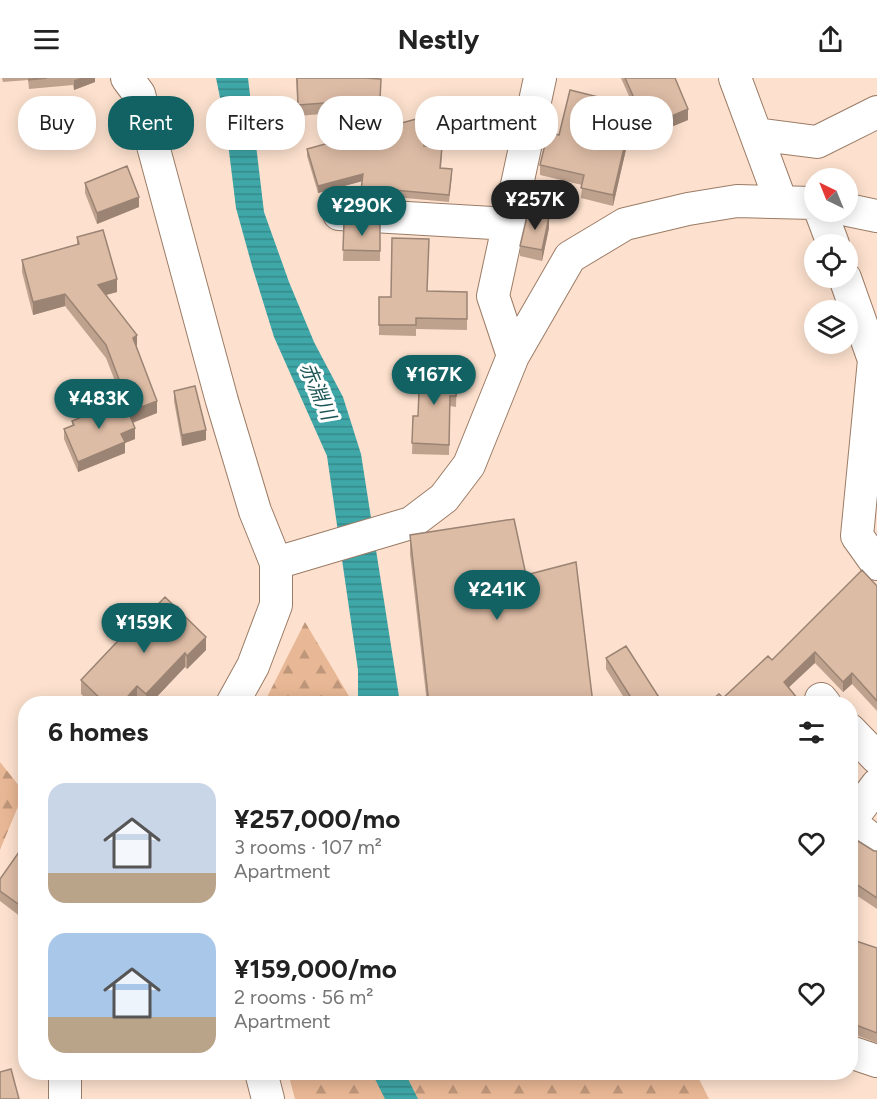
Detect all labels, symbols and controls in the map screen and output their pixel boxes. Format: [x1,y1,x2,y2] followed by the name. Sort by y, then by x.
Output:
[30,23,63,56] icon: menu
[398,23,479,56] text: Nestly
[814,23,847,56] icon: share
[18,96,96,150] chip: Buy
[108,96,194,150] chip: Rent
[206,96,305,150] chip: Filters
[317,96,403,150] chip: New
[415,96,558,150] chip: Apartment
[570,96,673,150] chip: House
[804,168,858,222] north arrow
[804,168,858,354] map controls
[493,180,577,231] pin: ¥257K
[320,186,404,237] pin: ¥290K
[505,187,565,211] text: ¥257K
[331,193,393,217] text: ¥290K
[804,234,858,288] button: locate
[804,300,858,354] button: layers
[392,355,476,406] pin: ¥167K
[295,359,342,425] water label: 赤淵川
[406,362,462,386] text: ¥167K
[57,379,141,430] pin: ¥483K
[68,386,130,410] text: ¥483K
[455,570,539,621] pin: ¥241K
[468,577,526,601] text: ¥241K
[102,603,186,654] pin: ¥159K
[116,610,172,634] text: ¥159K
[48,716,148,748] text: 6 homes
[795,716,828,749] icon: filters
[234,803,400,835] text: ¥257,000/mo
[96,807,168,879] icon: home
[795,827,828,860] icon: heart
[234,835,382,859] text: 3 rooms · 107 m²
[234,859,331,883] text: Apartment
[234,953,397,985] text: ¥159,000/mo
[96,957,168,1029] icon: home
[795,977,828,1010] icon: heart
[234,985,373,1009] text: 2 rooms · 56 m²
[234,1009,331,1033] text: Apartment

